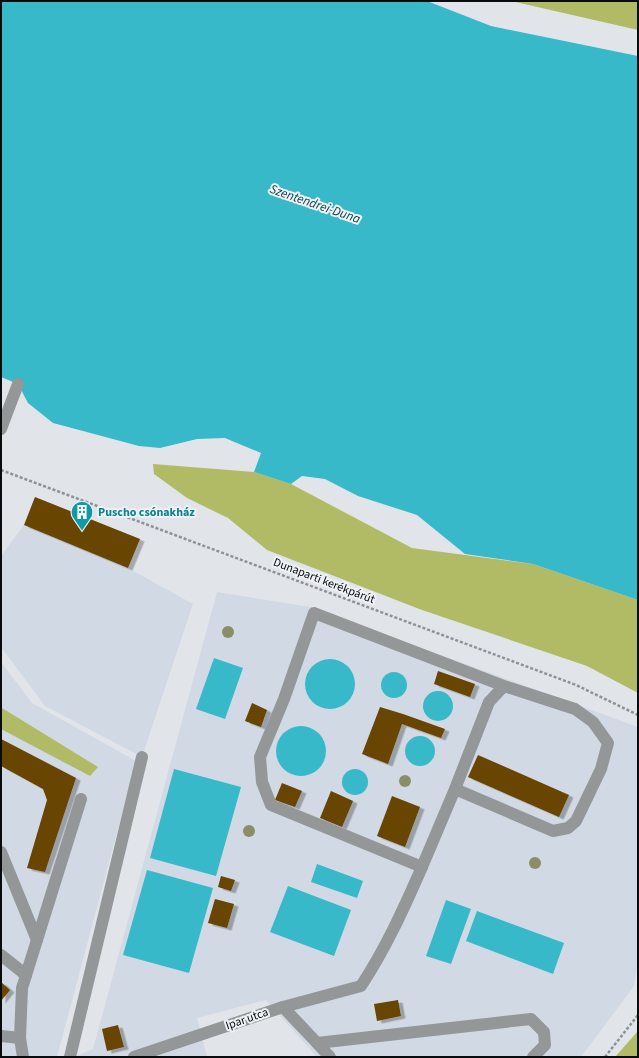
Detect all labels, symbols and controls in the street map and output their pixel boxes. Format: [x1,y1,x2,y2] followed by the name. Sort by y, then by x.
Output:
[267,180,363,228] water label: Szentendrei-Duna
[69,499,95,532] building icon: Puscho csónakház
[98,504,195,521] place label: Puscho csónakház
[271,554,377,608] street label: Dunaparti kerékpárút
[223,1004,271,1034] street label: Ipar utca

